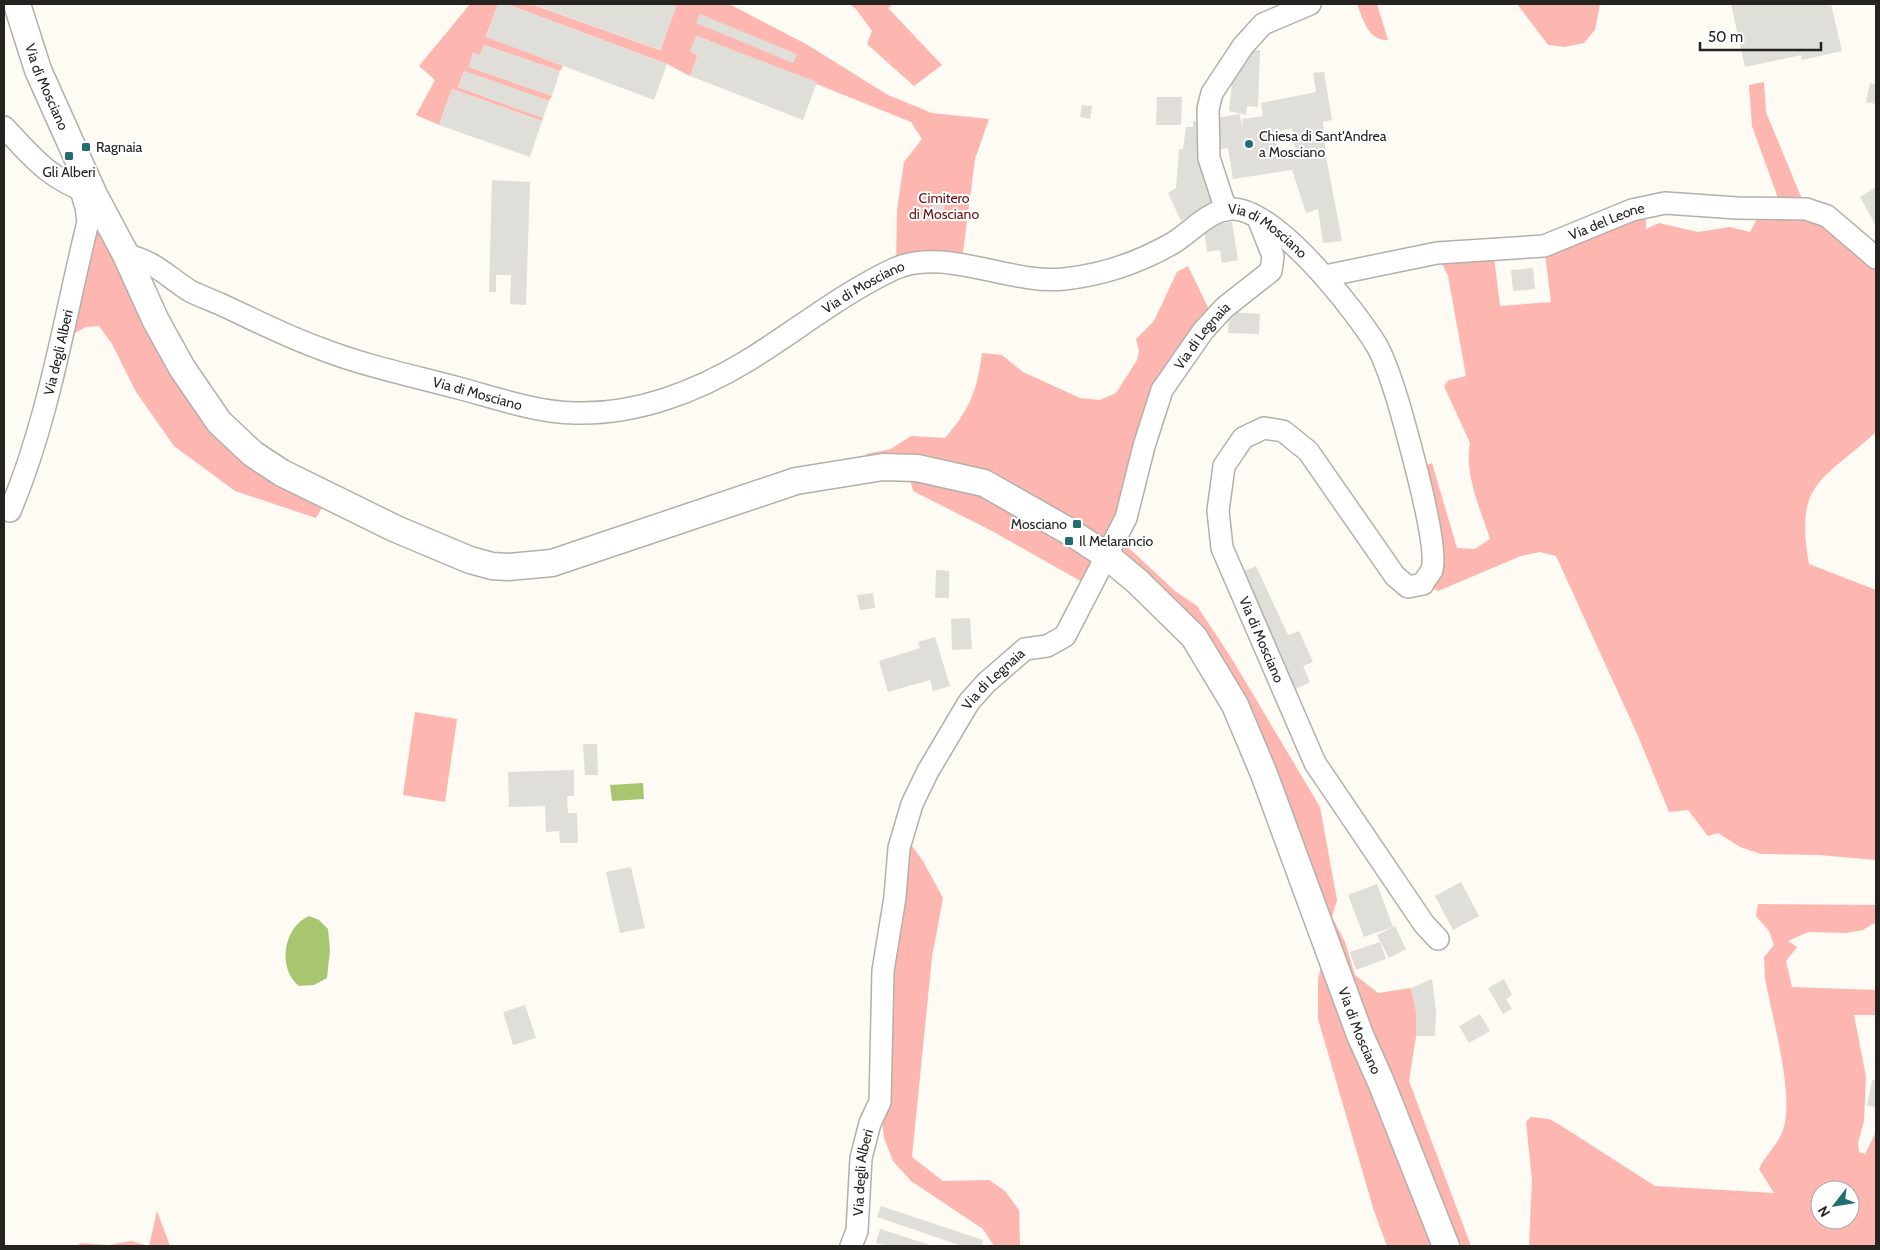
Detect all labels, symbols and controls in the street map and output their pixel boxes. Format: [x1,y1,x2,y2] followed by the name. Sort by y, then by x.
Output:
[1700,20,1821,52] scale bar
[1708,28,1743,46] text: 50 m
[21,41,73,133] street label: Via di Mosciano
[1259,127,1387,161] place label: Chiesa di Sant'Andrea a Mosciano
[96,138,143,156] place label: Ragnaia
[1243,138,1255,150] marker: Chiesa di Sant'Andrea a Mosciano
[80,141,92,153] marker: Ragnaia
[63,150,75,162] marker: Gli Alberi
[43,163,95,181] place label: Gli Alberi
[909,189,979,223] park label: Cimitero di Mosciano
[1566,199,1646,244] street label: Via del Leone
[1228,200,1311,262] street label: Via di Mosciano
[819,257,907,318] street label: Via di Mosciano
[1170,298,1234,373] street label: Via di Legnaia
[39,308,77,397] street label: Via degli Alberi
[431,373,524,414] street label: Via di Mosciano
[1011,515,1067,533] place label: Mosciano
[1071,518,1083,530] marker: Mosciano
[1079,532,1153,550] place label: Il Melarancio
[1063,535,1075,547] marker: Il Melarancio
[1235,594,1288,686] street label: Via di Mosciano
[958,644,1029,713] street label: Via di Legnaia
[1334,985,1385,1077] street label: Via di Mosciano
[849,1127,877,1216] street label: Via degli Alberi
[1810,1180,1860,1230] north arrow
[1814,1203,1834,1221] text: N

